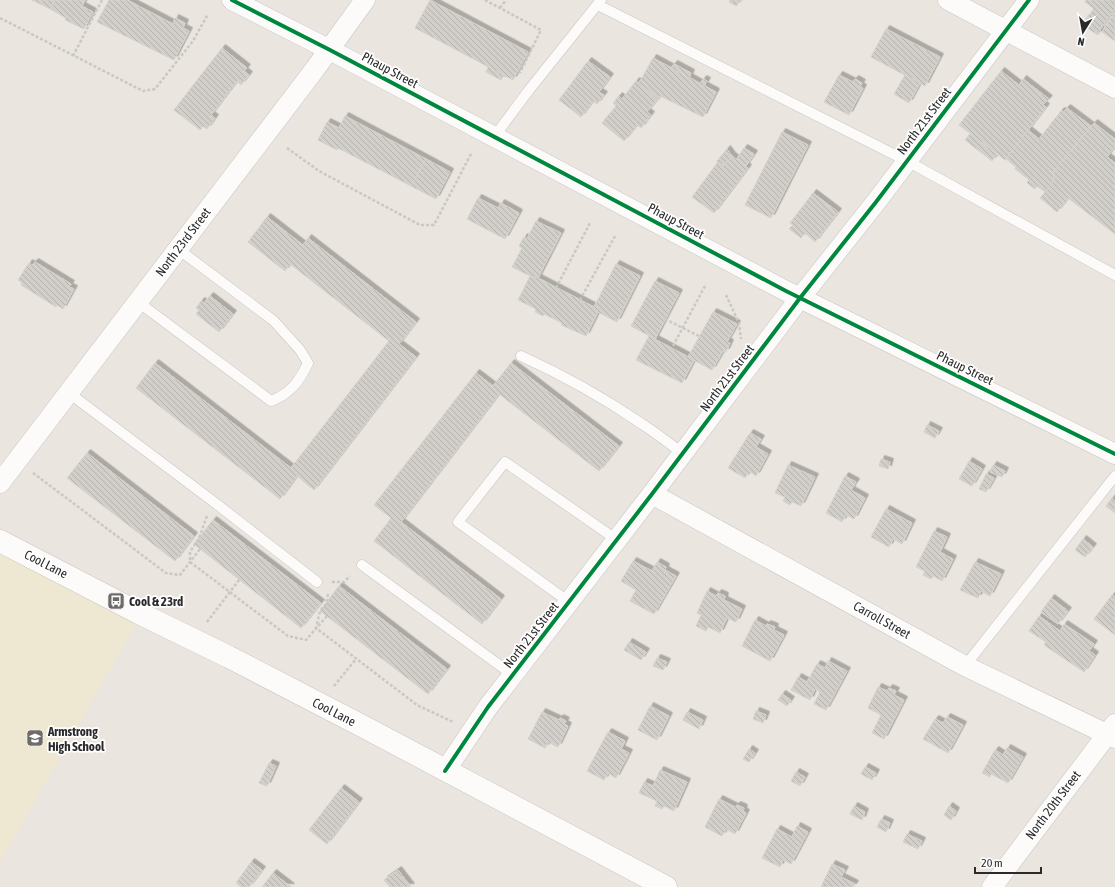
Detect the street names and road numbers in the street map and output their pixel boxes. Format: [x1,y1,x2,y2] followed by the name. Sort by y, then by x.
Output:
[359,49,421,91] street label: Phaup Street
[894,84,954,158] street label: North 21st Street
[645,200,707,242] street label: Phaup Street
[152,205,214,279] street label: North 23rd Street
[697,341,757,415] street label: North 21st Street
[934,348,996,388] street label: Phaup Street
[22,547,70,581] street label: Cool Lane
[851,598,913,642] street label: Carroll Street
[500,599,562,671] street label: North 21st Street
[310,695,358,729] street label: Cool Lane
[1022,768,1084,842] street label: North 20th Street

